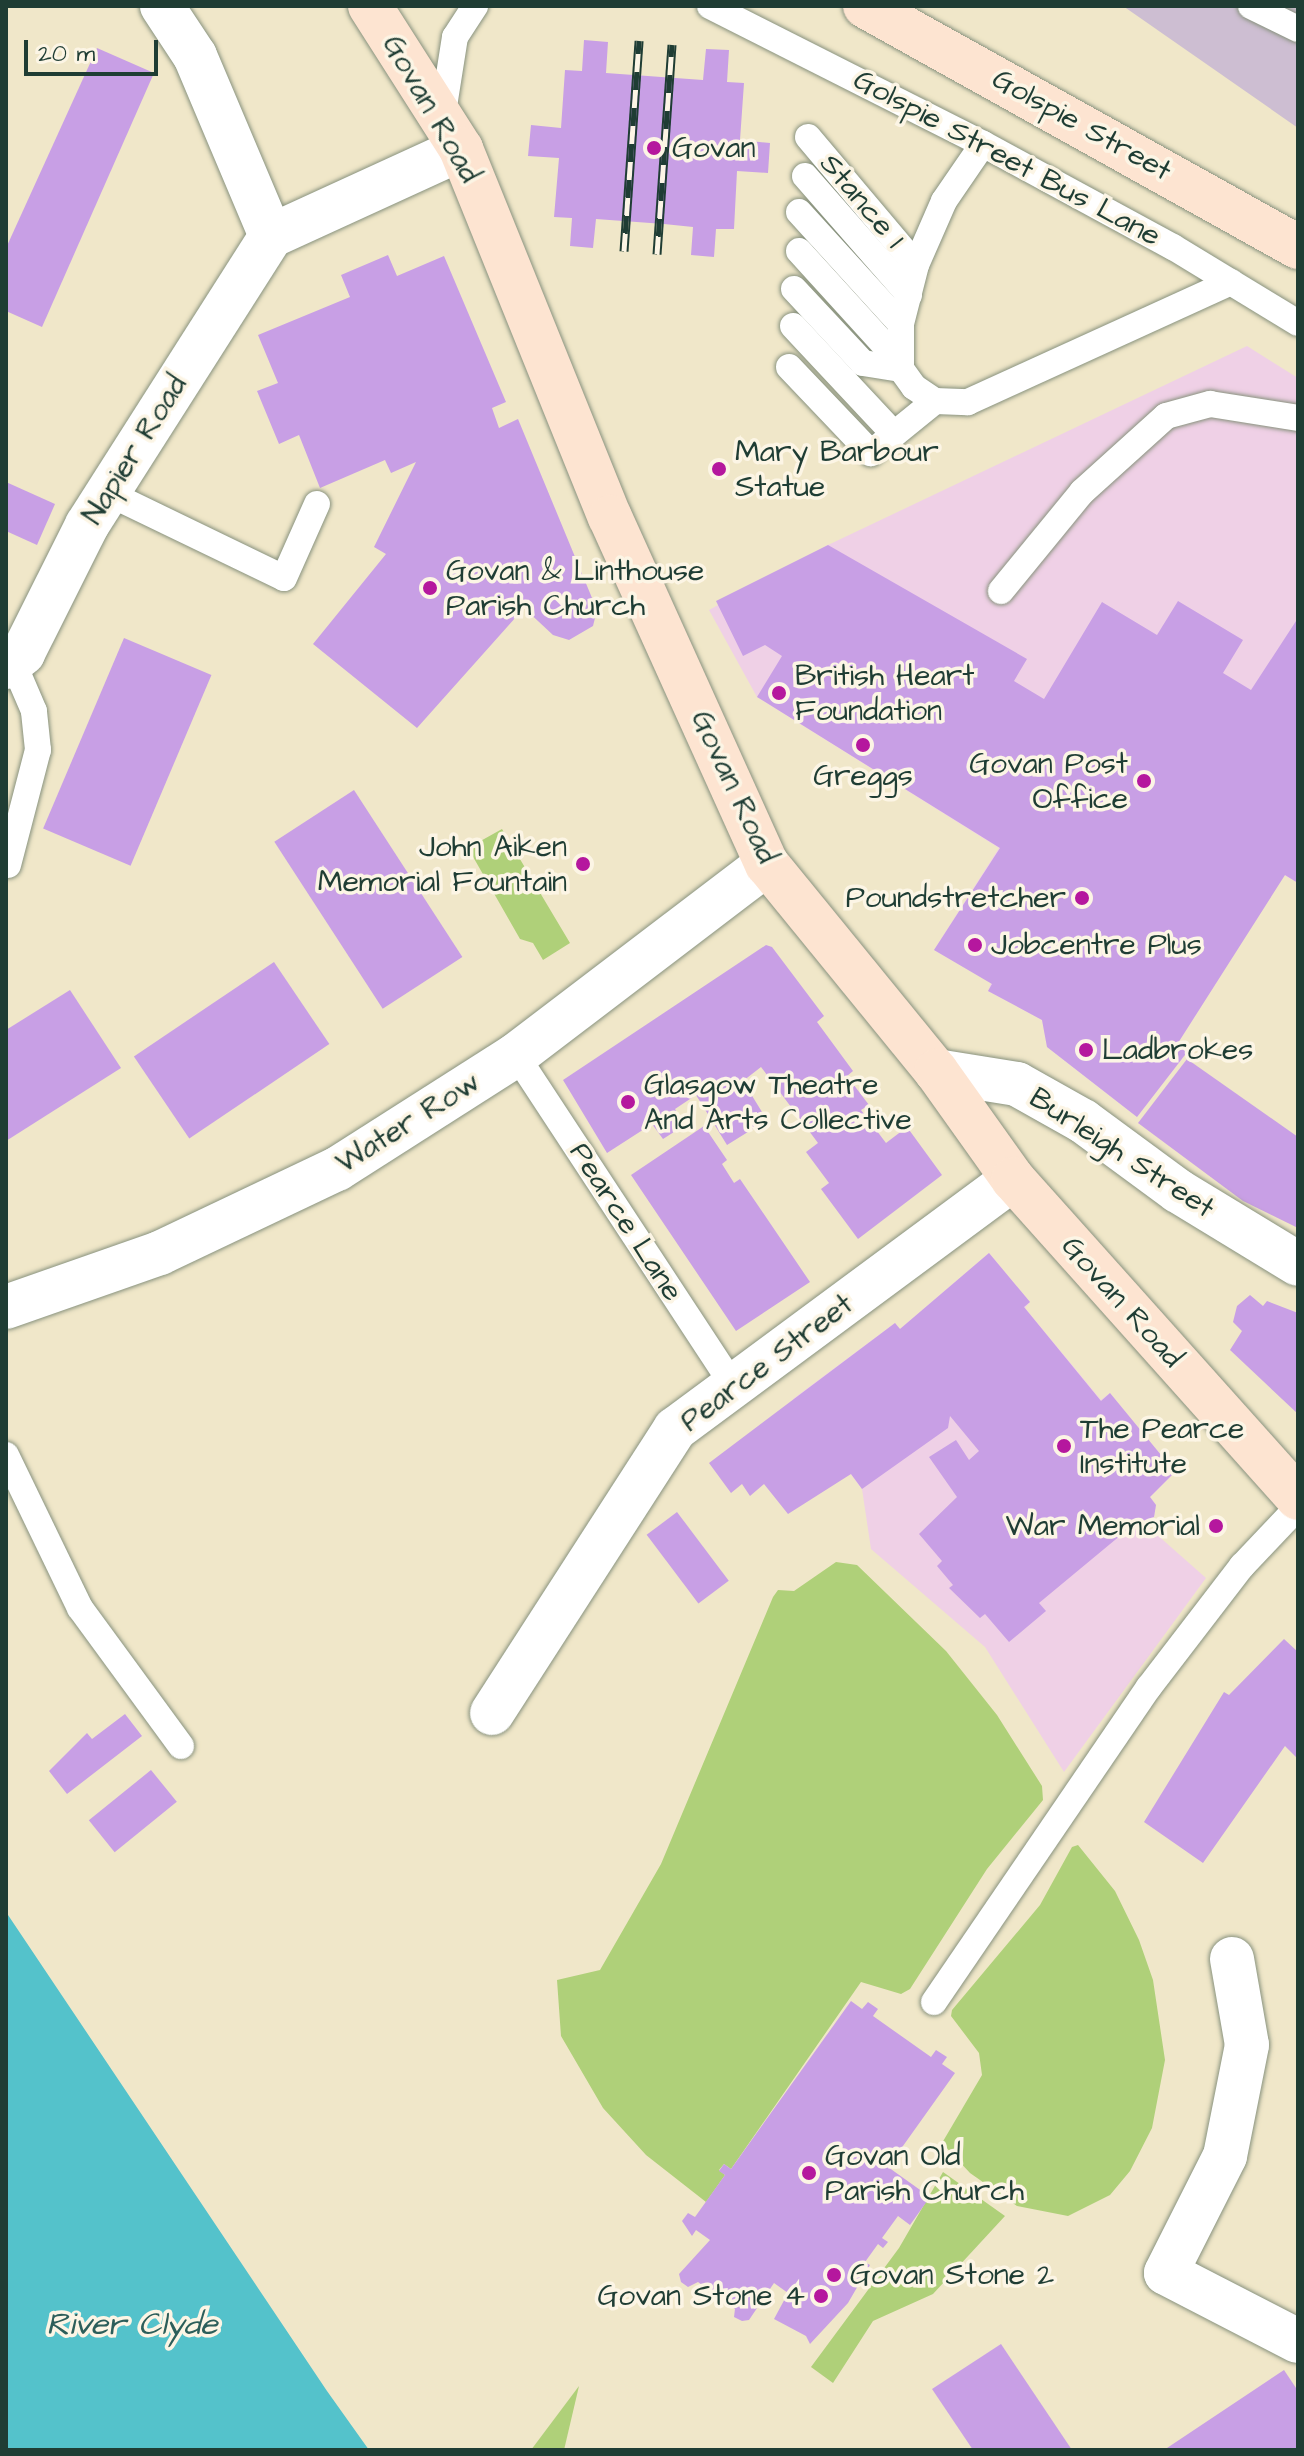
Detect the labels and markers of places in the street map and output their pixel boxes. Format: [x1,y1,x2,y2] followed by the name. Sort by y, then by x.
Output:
[672,130,755,166] place label: Govan
[643,137,665,159] marker: Govan
[735,434,939,504] place label: Mary Barbour Statue
[710,460,728,478] marker: Mary Barbour Statue
[446,553,704,624] place label: Govan & Linthouse Parish Church
[421,579,439,597] marker: Govan & Linthouse Parish Church
[795,658,974,728] place label: British Heart Foundation
[770,684,788,702] marker: British Heart Foundation
[854,736,872,754] marker: Greggs
[969,746,1128,816] place label: Govan Post Office
[813,758,913,794] place label: Greggs
[1135,772,1153,790] marker: Govan Post Office
[318,829,567,900] place label: John Aiken Memorial Fountain
[574,855,592,873] marker: John Aiken Memorial Fountain
[846,880,1066,916] place label: Poundstretcher
[1073,889,1091,907] marker: Poundstretcher
[991,927,1202,963] place label: Jobcentre Plus
[966,936,984,954] marker: Jobcentre Plus
[1102,1032,1253,1068] place label: Ladbrokes
[1077,1041,1095,1059] marker: Ladbrokes
[644,1067,912,1138] place label: Glasgow Theatre And Arts Collective
[619,1093,637,1111] marker: Glasgow Theatre And Arts Collective
[1080,1411,1244,1482] place label: The Pearce Institute
[1055,1437,1073,1455] marker: The Pearce Institute
[1006,1508,1200,1544] place label: War Memorial
[1207,1517,1225,1535] marker: War Memorial
[825,2138,1024,2208] place label: Govan Old Parish Church
[800,2164,818,2182] marker: Govan Old Parish Church
[850,2257,1054,2293] place label: Govan Stone 2
[825,2266,843,2284] marker: Govan Stone 2
[598,2278,805,2314] place label: Govan Stone 4
[812,2287,830,2305] marker: Govan Stone 4

